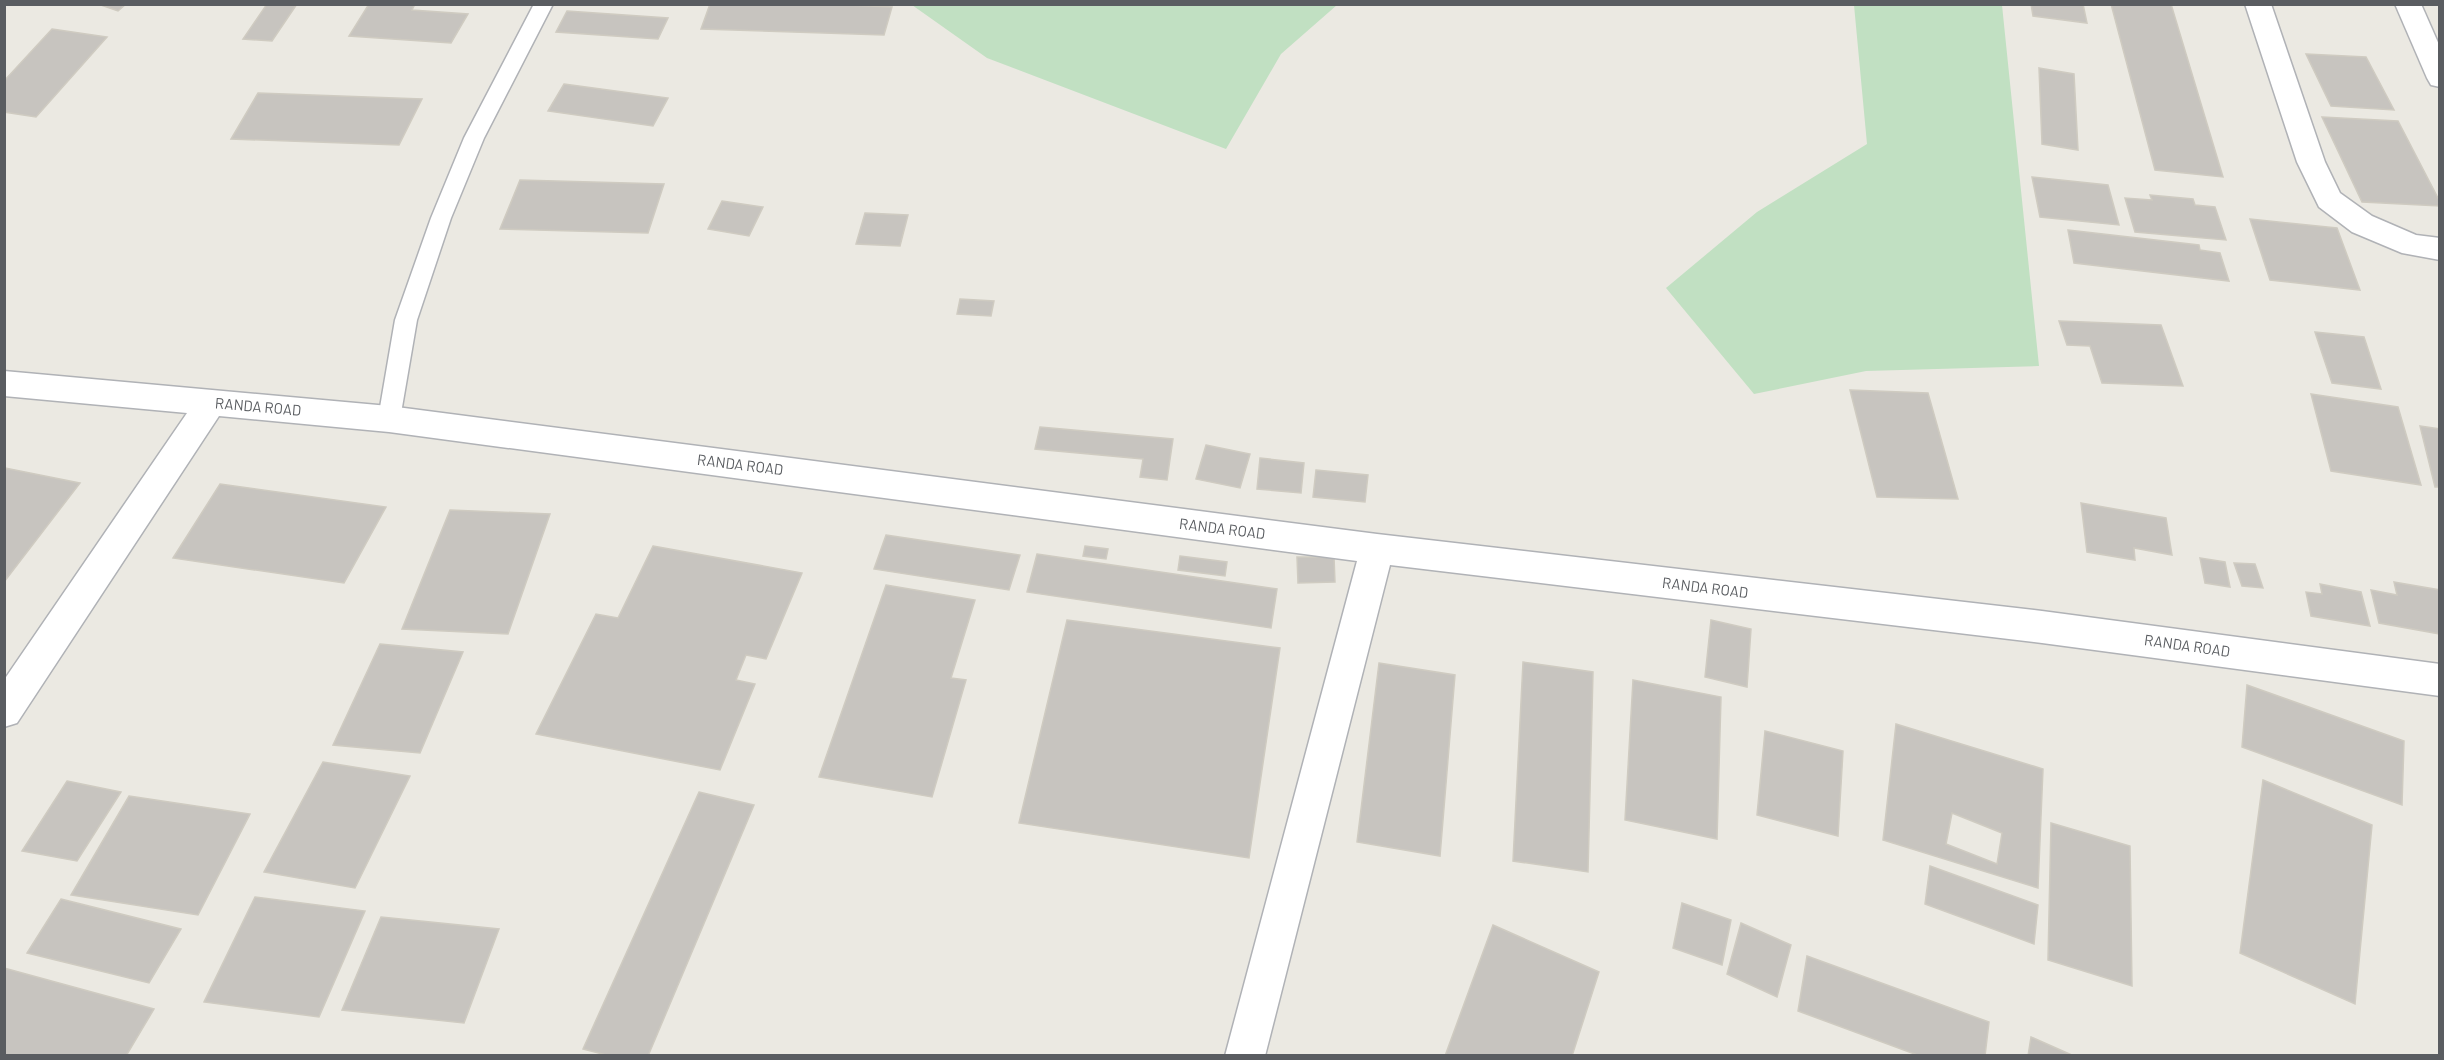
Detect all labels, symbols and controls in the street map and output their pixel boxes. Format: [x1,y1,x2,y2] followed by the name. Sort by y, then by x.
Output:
[214,393,302,419] street label: RANDA ROAD
[696,450,784,478] street label: RANDA ROAD
[1178,514,1266,542] street label: RANDA ROAD
[1661,573,1749,601] street label: RANDA ROAD
[2143,630,2231,660] street label: RANDA ROAD

